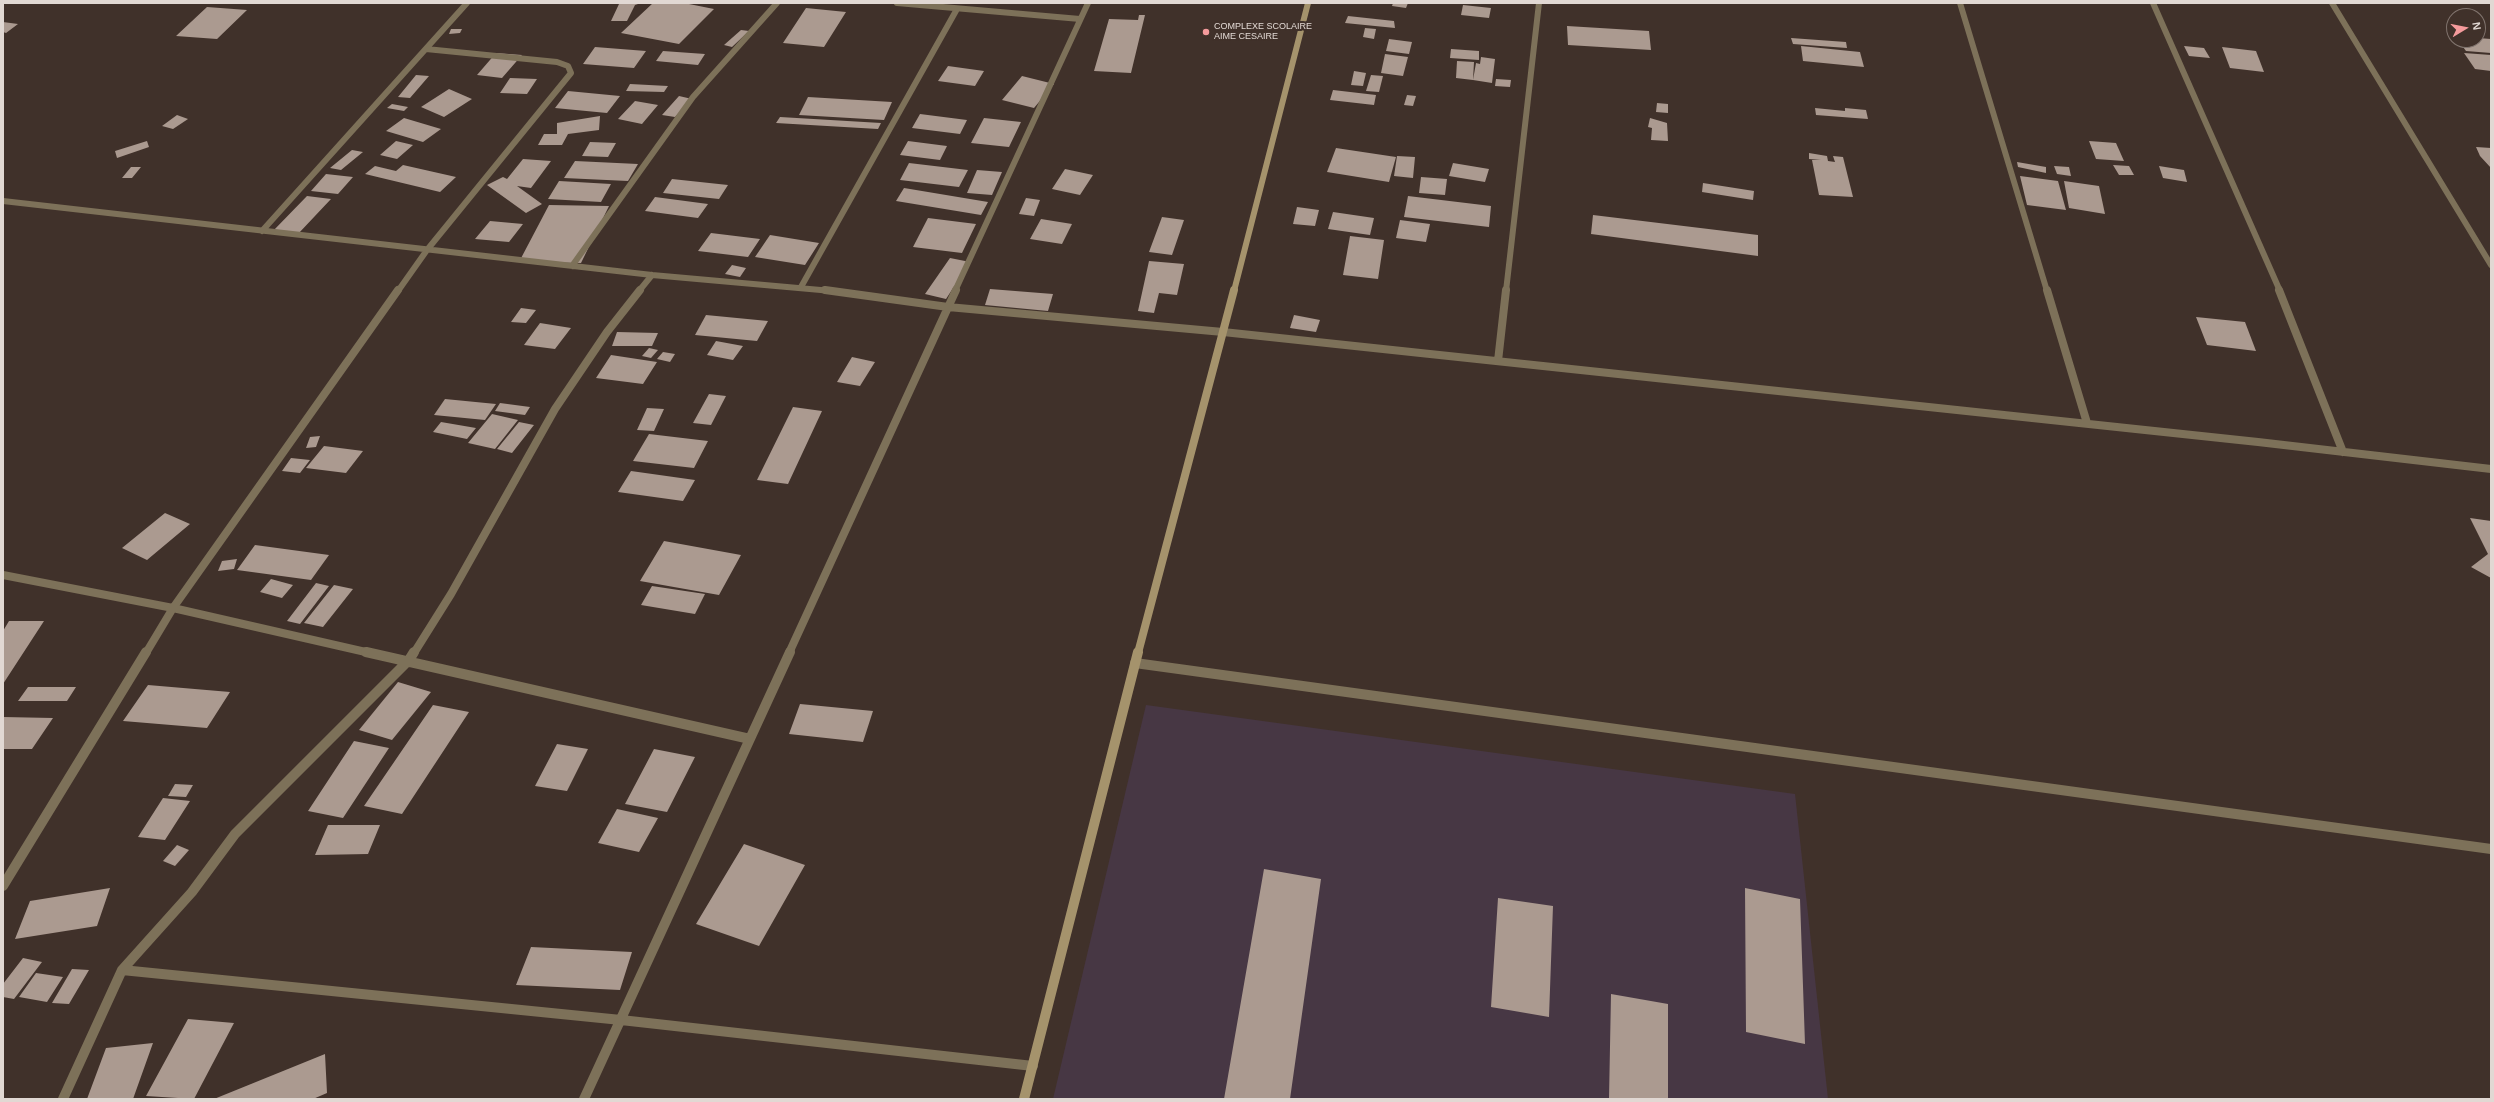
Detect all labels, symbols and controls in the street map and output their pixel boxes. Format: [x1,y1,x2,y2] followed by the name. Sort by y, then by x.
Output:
[2446,8,2486,48] north arrow
[2470,21,2483,31] text: N
[1214,22,1312,43] place label: COMPLEXE SCOLAIRE AIME CESAIRE
[1201,27,1211,37] marker: COMPLEXE SCOLAIRE AIME CESAIRE

